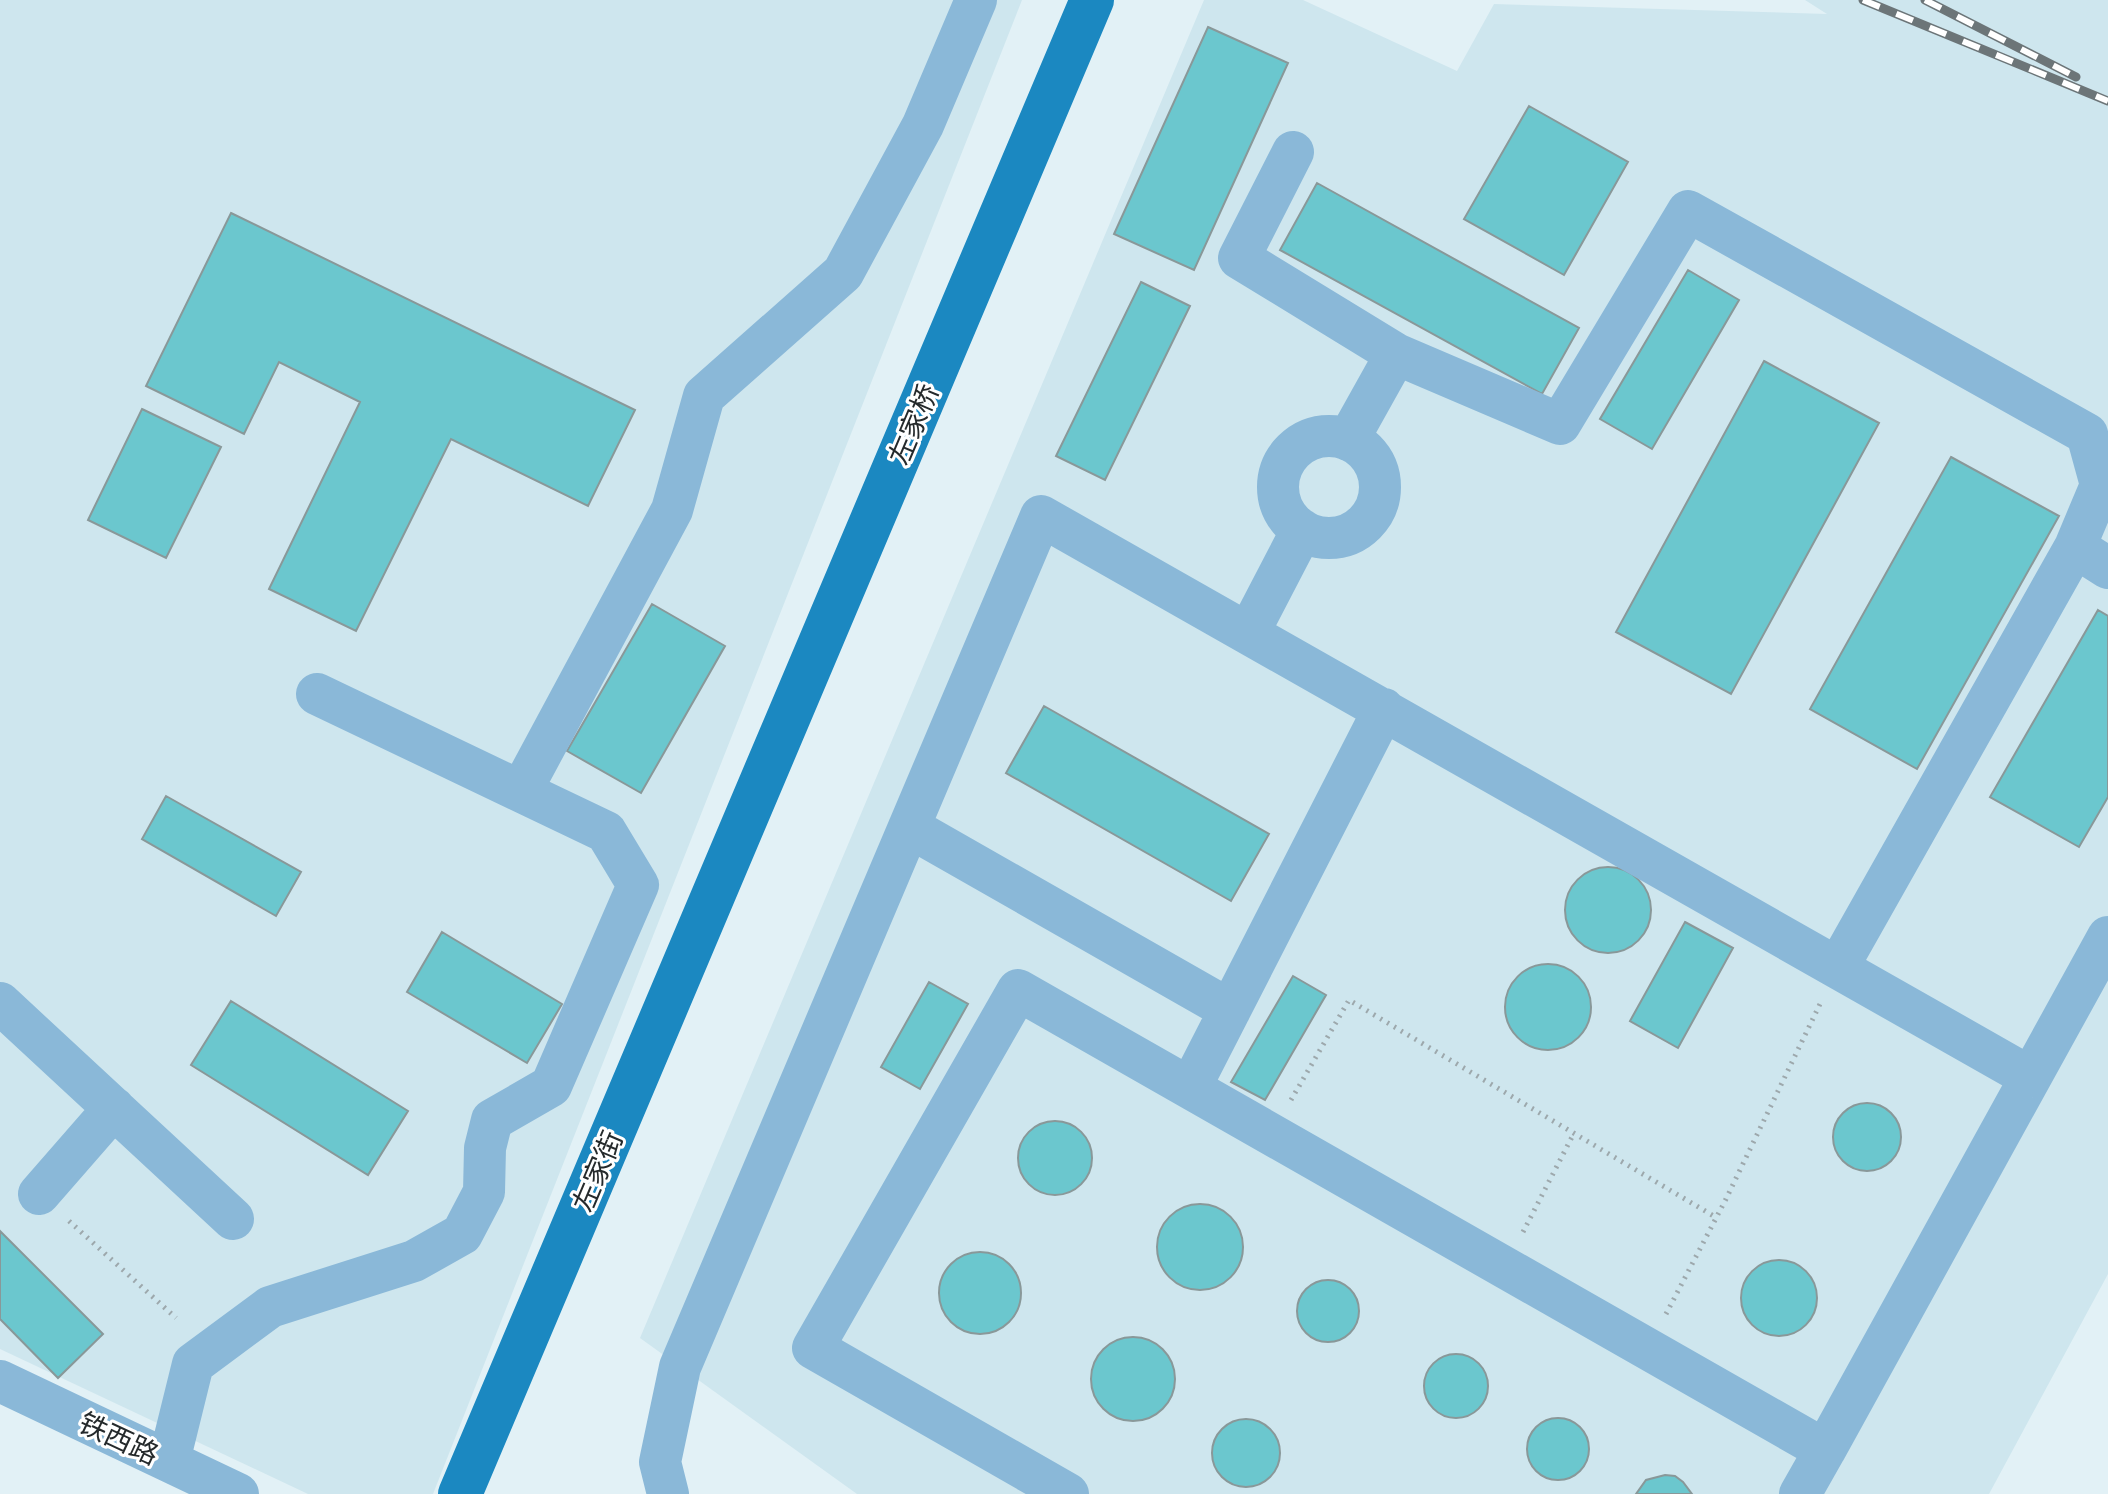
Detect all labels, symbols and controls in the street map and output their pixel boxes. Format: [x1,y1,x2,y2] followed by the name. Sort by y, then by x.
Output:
[880,378,946,470] street label: 左家桥
[564,1125,630,1217] street label: 左家街
[73,1403,165,1473] street label: 铁西路

